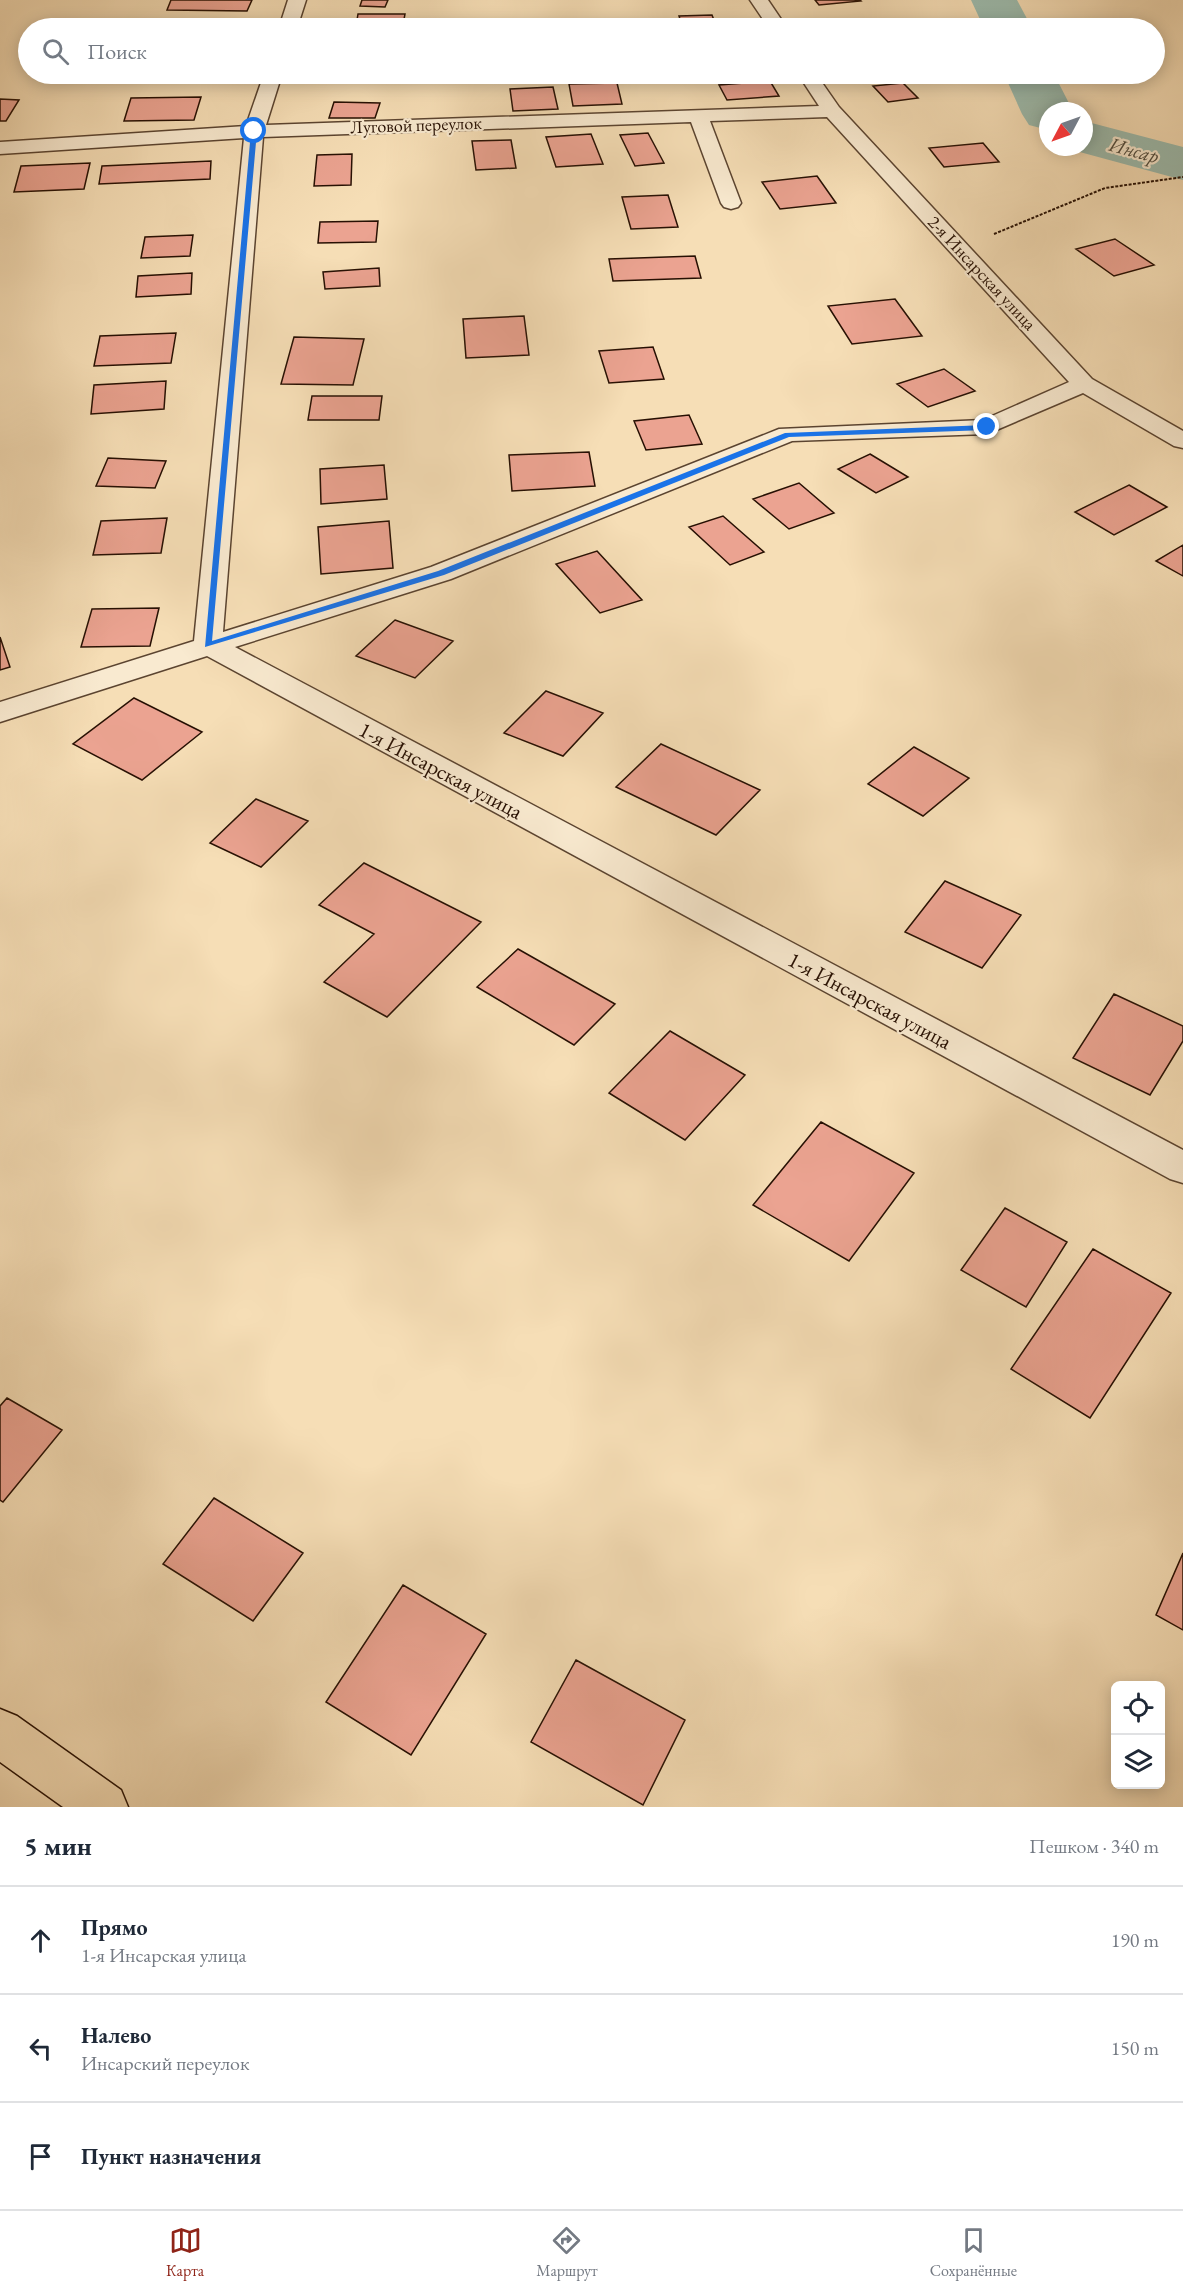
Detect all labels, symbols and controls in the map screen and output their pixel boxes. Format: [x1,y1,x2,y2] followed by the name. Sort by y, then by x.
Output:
[18,18,1165,84] search box
[39,35,72,68] icon: search
[87,37,147,66] text: Поиск
[1039,102,1093,156] north arrow
[350,111,483,138] street label: Луговой переулок
[240,117,266,143] route start
[1105,131,1162,169] water label: Инсар
[923,210,1042,336] street label: 2-я Инсарская улица
[973,413,999,439] route end
[354,715,528,826] street label: 1-я Инсарская улица
[783,945,957,1056] street label: 1-я Инсарская улица
[1111,1681,1165,1789] map controls
[1111,1681,1165,1735] button: locate
[1111,1735,1165,1789] button: layers
[24,1829,92,1863] text: 5 мин
[1029,1833,1159,1859] text: Пешком · 340 m
[81,1913,148,1942] text: Прямо
[24,1924,57,1957] icon: ahead
[1111,1927,1159,1953] text: 190 m
[81,1942,246,1968] text: 1-я Инсарская улица
[81,2021,151,2050] text: Налево
[24,2032,57,2065] icon: left
[1111,2035,1159,2061] text: 150 m
[81,2050,250,2076] text: Инсарский переулок
[24,2140,57,2173] icon: arrive
[81,2142,261,2171] text: Пункт назначения
[166,2224,204,2281] tab: Карта
[536,2224,598,2281] tab: Маршрут
[930,2224,1017,2281] tab: Сохранённые

